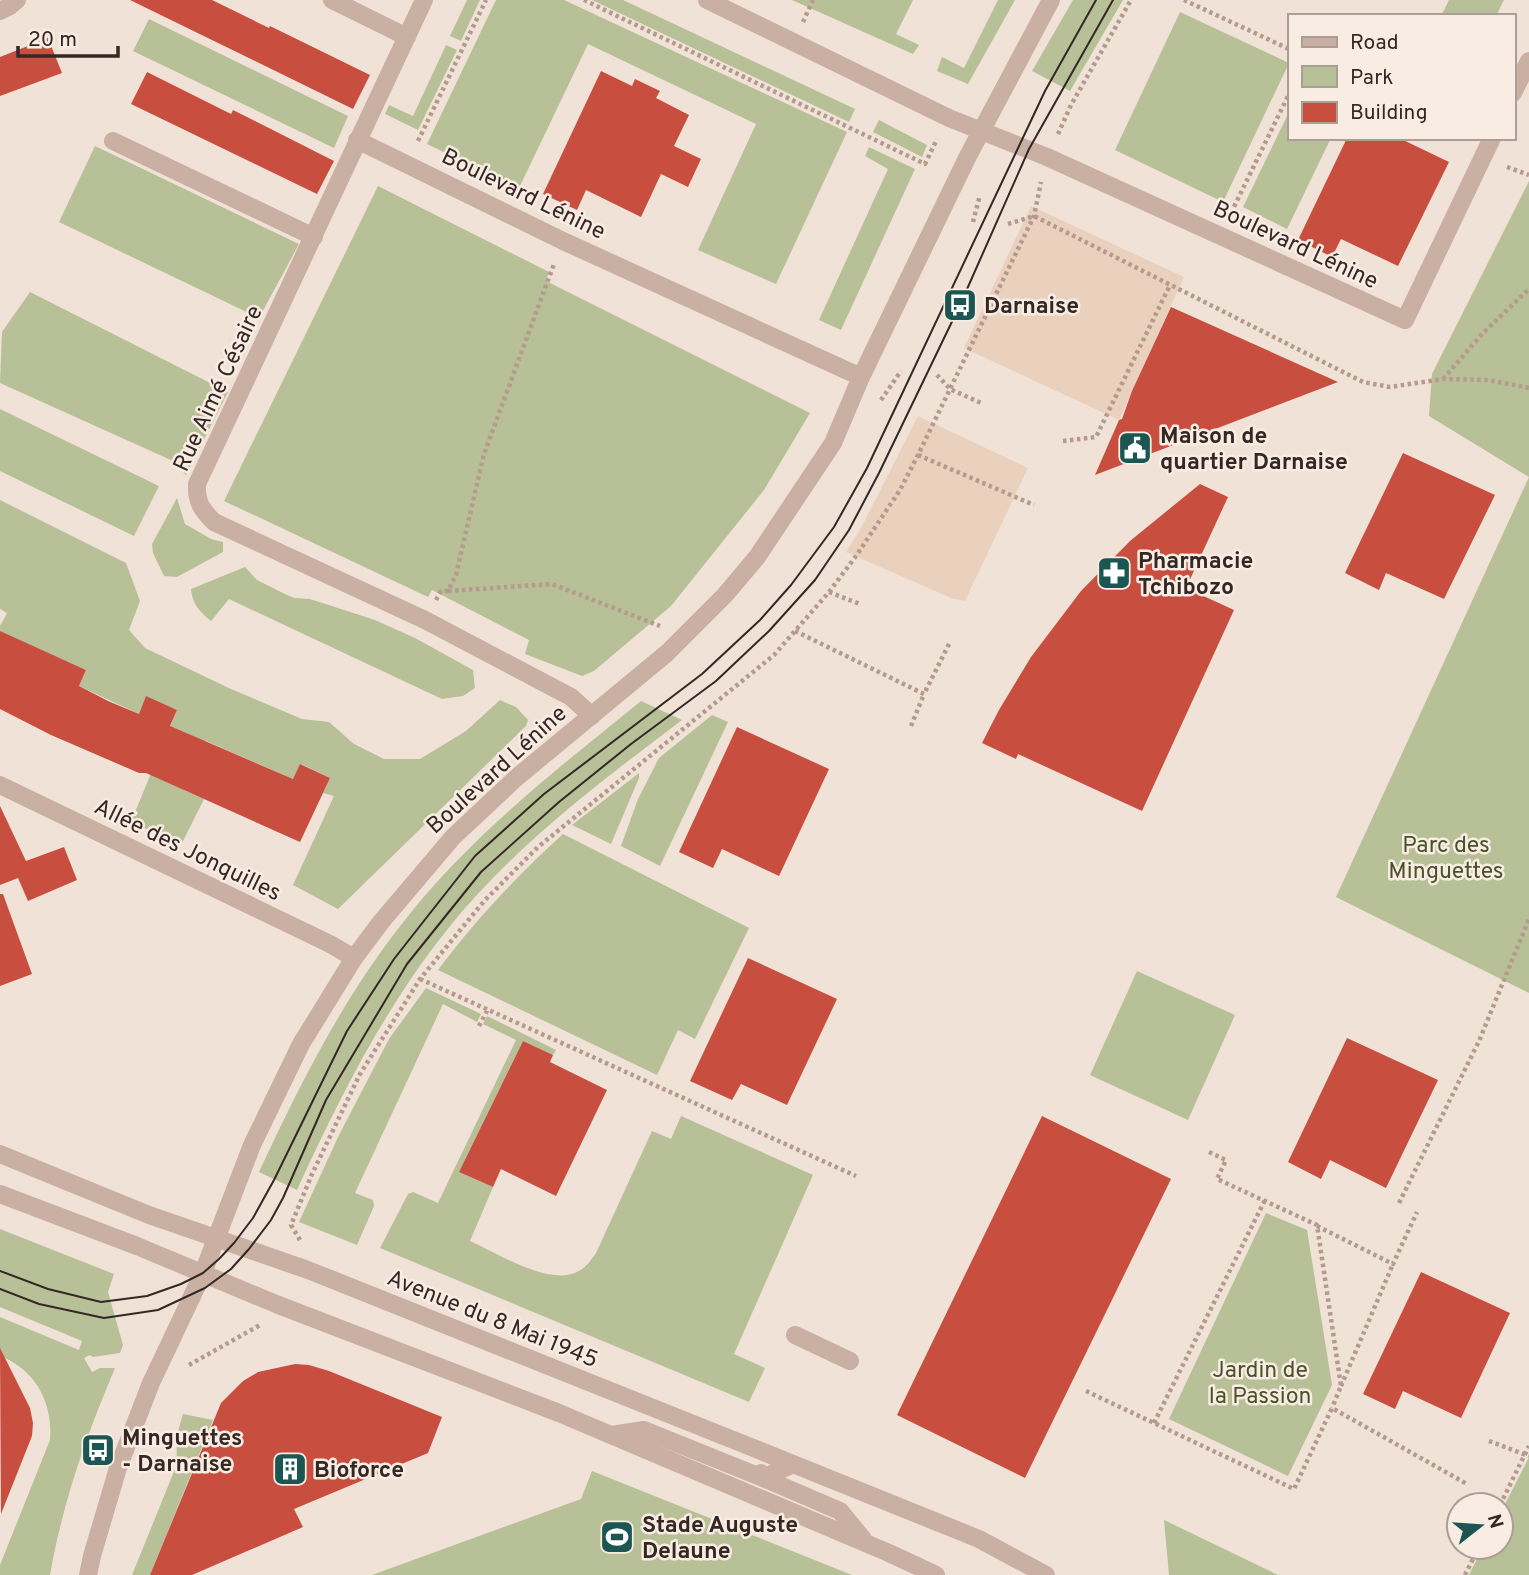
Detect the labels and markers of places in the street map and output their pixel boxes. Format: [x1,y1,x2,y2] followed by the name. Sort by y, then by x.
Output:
[941,286,979,324] bus stop icon: Darnaise
[984,293,1079,322] place label: Darnaise
[1160,423,1348,478] place label: Maison de quartier Darnaise
[1116,429,1154,467] public building icon: Maison de quartier Darnaise
[1138,548,1253,603] place label: Pharmacie Tchibozo
[1095,554,1133,592] pharmacy icon: Pharmacie Tchibozo
[122,1425,242,1480] place label: Minguettes - Darnaise
[79,1431,117,1469] bus stop icon: Minguettes - Darnaise
[271,1450,309,1488] building icon: Bioforce
[314,1457,404,1486] place label: Bioforce
[642,1512,798,1567] place label: Stade Auguste Delaune
[598,1518,636,1556] sports icon: Stade Auguste Delaune

